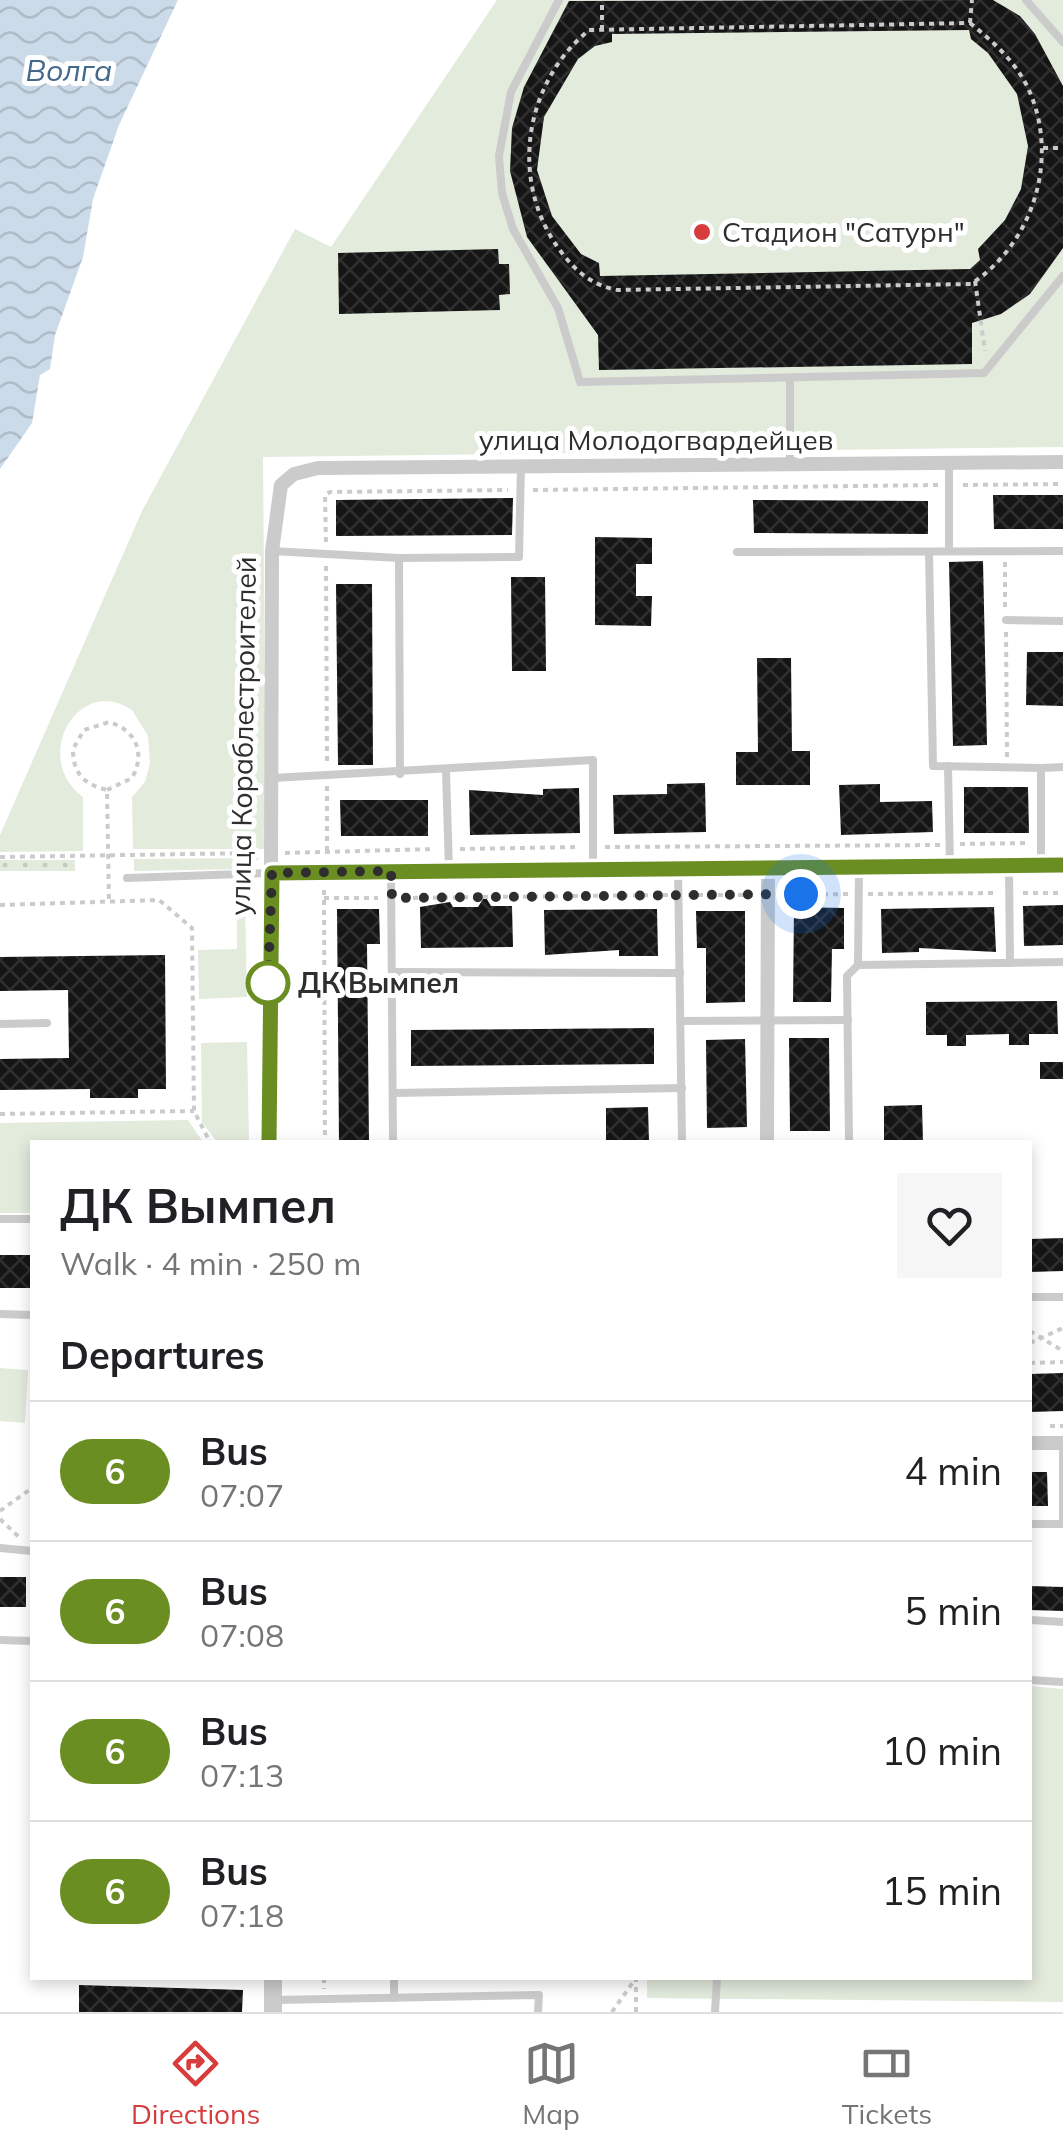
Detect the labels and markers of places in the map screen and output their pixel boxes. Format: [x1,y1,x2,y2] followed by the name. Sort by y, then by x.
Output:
[722,214,965,249] place label: Стадион "Сатурн"
[691,221,713,243] marker: Стадион "Сатурн"
[247,962,289,1004] marker: ДК Вымпел
[298,965,459,1000] place label: ДК Вымпел

